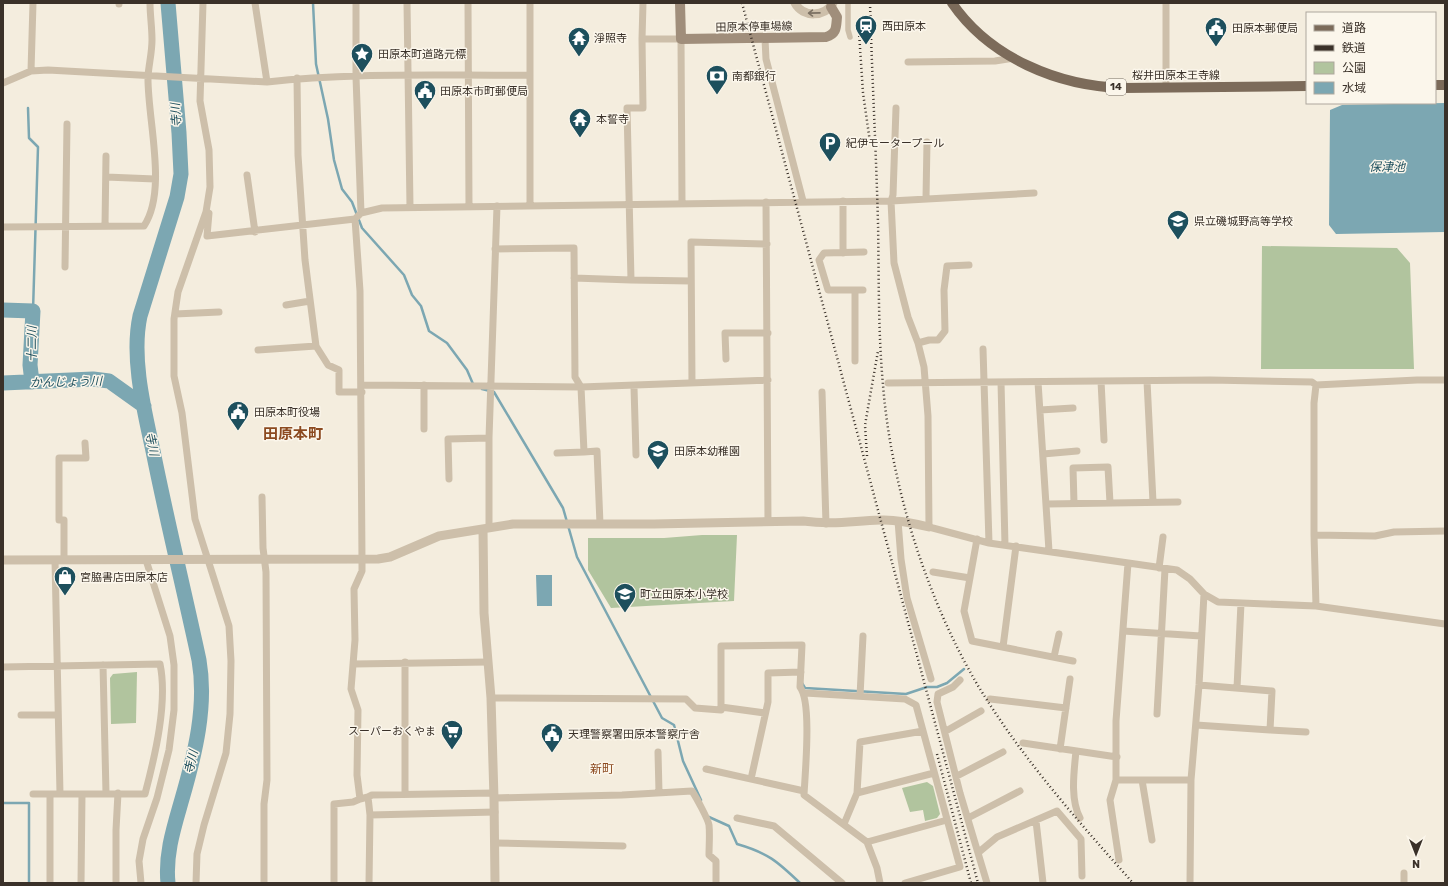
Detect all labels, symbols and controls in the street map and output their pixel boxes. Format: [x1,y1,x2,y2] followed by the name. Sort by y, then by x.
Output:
[808,9,821,17] one-way arrow
[1306,12,1436,104] legend
[853,13,879,46] station icon: 西田原本
[1203,15,1229,48] public building icon: 田原本郵便局
[715,20,793,34] street label: 田原本停車場線
[882,20,926,33] place label: 西田原本
[1342,21,1366,35] text: 道路
[1232,22,1298,35] place label: 田原本郵便局
[566,25,592,58] temple icon: 淨照寺
[594,32,627,45] place label: 淨照寺
[349,41,375,74] place icon: 田原本町道路元標
[1342,41,1366,55] text: 鉄道
[378,48,466,61] place label: 田原本町道路元標
[1342,61,1366,75] text: 公園
[704,63,730,96] bank icon: 南都銀行
[1132,69,1220,82] street label: 桜井田原本王寺線
[732,70,776,83] place label: 南都銀行
[412,78,438,111] public building icon: 田原本市町郵便局
[1106,79,1126,95] road number: 14
[1342,81,1366,95] text: 水域
[440,85,528,98] place label: 田原本市町郵便局
[168,101,184,127] water label: 寺川
[567,106,593,139] temple icon: 本誓寺
[596,113,629,126] place label: 本誓寺
[817,130,843,163] parking icon: 紀伊モータープール
[846,137,944,150] place label: 紀伊モータープール
[1369,160,1406,174] water label: 保津池
[1165,208,1191,241] school or university icon: 県立磯城野高等学校
[1194,215,1293,228] place label: 県立磯城野高等学校
[25,324,39,362] water label: 十二川
[30,374,104,390] water label: かんじょう川
[225,399,251,432] public building icon: 田原本町役場
[254,406,320,419] place label: 田原本町役場
[263,425,323,443] district label: 田原本町
[143,431,162,459] water label: 寺川
[645,438,671,471] school or university icon: 田原本幼稚園
[674,445,740,458] place label: 田原本幼稚園
[52,564,78,597] shop icon: 宮脇書店田原本店
[80,571,168,584] place label: 宮脇書店田原本店
[612,581,638,614] school or university icon: 町立田原本小学校
[640,588,728,601] place label: 町立田原本小学校
[439,718,465,751] supermarket icon: スーパーおくやま
[539,721,565,754] public building icon: 天理警察署田原本警察庁舎
[348,725,436,738] place label: スーパーおくやま
[568,728,700,741] place label: 天理警察署田原本警察庁舎
[181,747,201,775] water label: 寺川
[590,762,614,776] district label: 新町
[1396,834,1436,874] north arrow
[1412,857,1420,870] text: N

